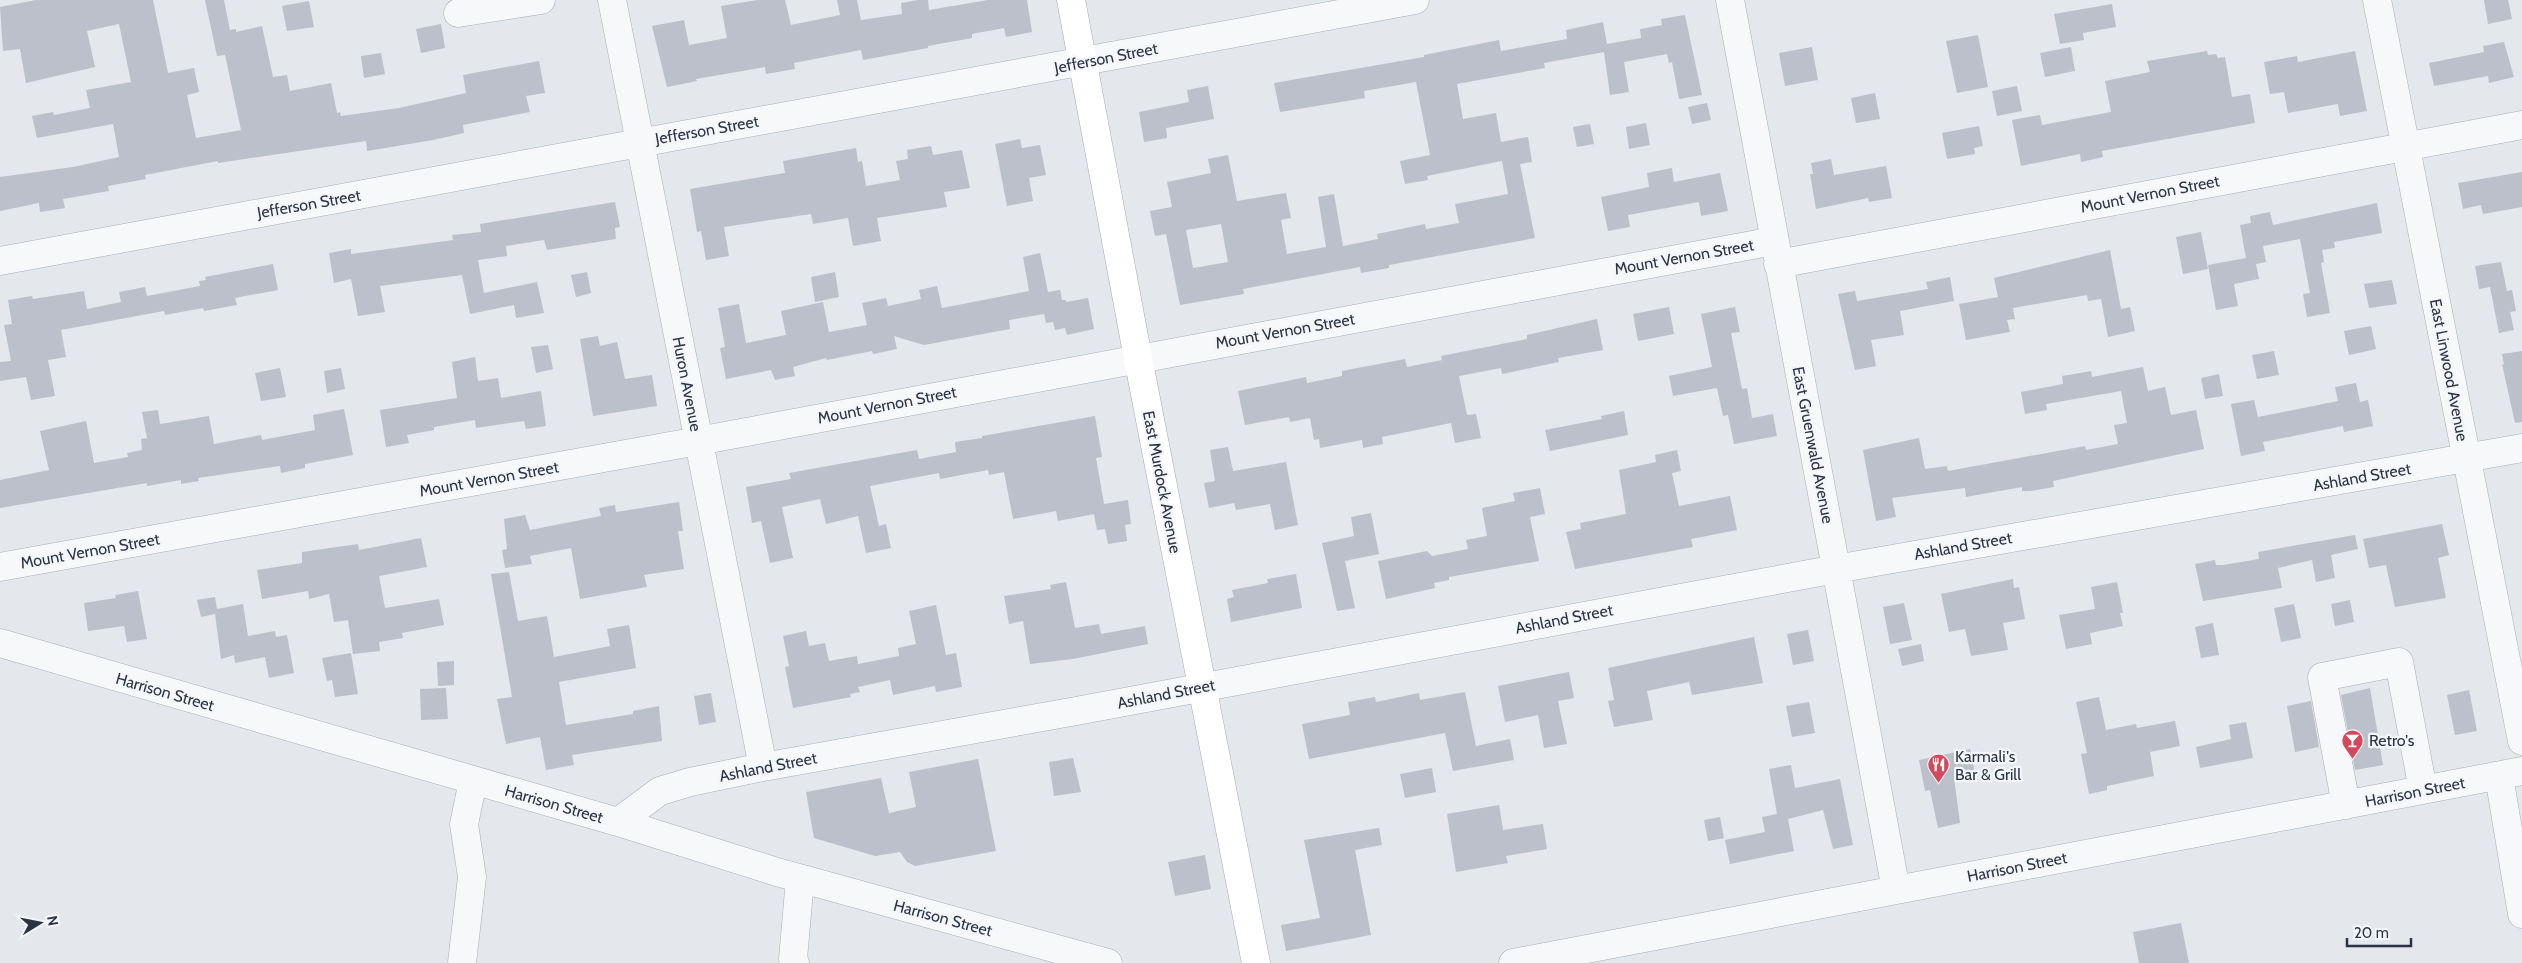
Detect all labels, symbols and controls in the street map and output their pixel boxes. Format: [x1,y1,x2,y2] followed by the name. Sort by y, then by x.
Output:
[1052,39,1160,78] street label: Jefferson Street
[653,111,761,149] street label: Jefferson Street
[2079,171,2222,217] street label: Mount Vernon Street
[255,185,363,223] street label: Jefferson Street
[1613,235,1756,279] street label: Mount Vernon Street
[2426,297,2472,443] street label: East Linwood Avenue
[1214,309,1357,353] street label: Mount Vernon Street
[668,335,706,433] street label: Huron Avenue
[1788,365,1838,525] street label: East Gruenwald Avenue
[816,382,959,428] street label: Mount Vernon Street
[1139,409,1185,555] street label: East Murdock Avenue
[418,457,561,501] street label: Mount Vernon Street
[2312,459,2413,495] street label: Ashland Street
[1913,528,2014,564] street label: Ashland Street
[19,529,162,573] street label: Mount Vernon Street
[1514,600,1615,638] street label: Ashland Street
[114,669,217,715] street label: Harrison Street
[1116,675,1217,713] street label: Ashland Street
[2341,728,2365,759] bar icon: Retro's
[2369,731,2415,750] place label: Retro's
[1955,747,2021,784] place label: Karmali's Bar & Grill
[718,748,819,786] street label: Ashland Street
[1927,753,1951,784] restaurant icon: Karmali's Bar & Grill
[2363,773,2467,811] street label: Harrison Street
[503,781,606,827] street label: Harrison Street
[1965,848,2069,886] street label: Harrison Street
[892,896,995,940] street label: Harrison Street
[15,898,65,948] north arrow
[43,914,63,927] text: N
[2347,916,2411,948] scale bar
[2354,924,2389,942] text: 20 m

